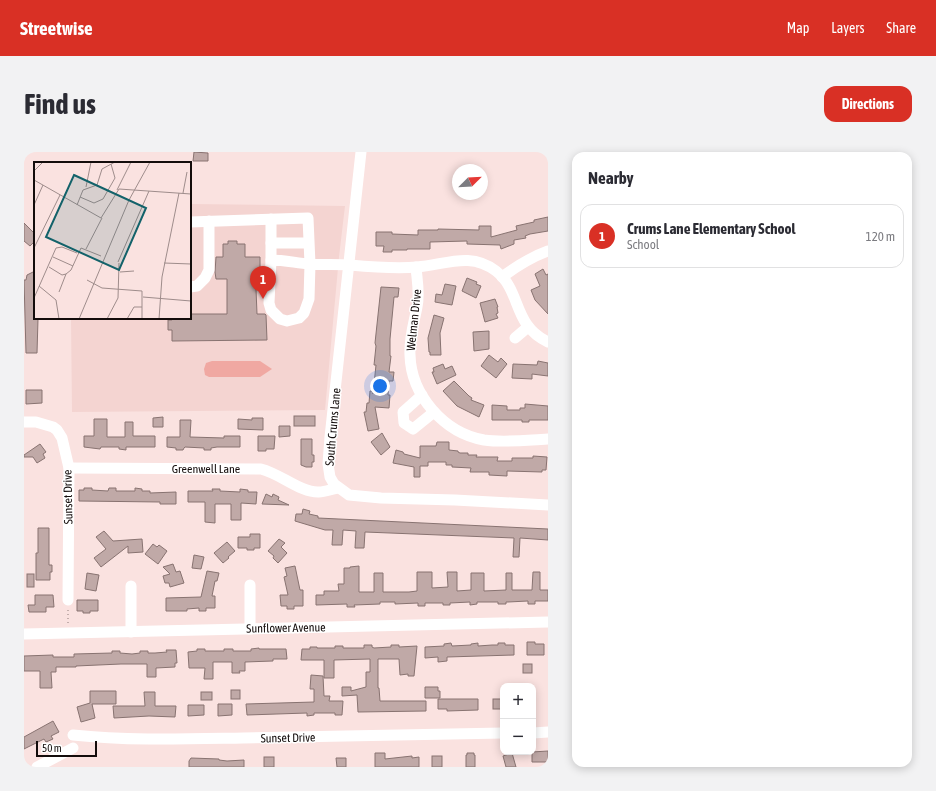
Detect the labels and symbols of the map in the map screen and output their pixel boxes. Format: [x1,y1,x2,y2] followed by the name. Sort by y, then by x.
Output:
[34,162,191,319] inset map
[452,164,488,200] north arrow
[250,266,276,299] pin: 1
[404,288,424,352] street label: Welman Drive
[370,376,390,396] your location
[323,387,343,467] street label: South Crums Lane
[172,462,240,476] street label: Greenwell Lane
[61,470,75,524] street label: Sunset Drive
[246,620,326,636] street label: Sunflower Avenue
[261,731,315,745] street label: Sunset Drive
[36,739,97,758] scale bar

